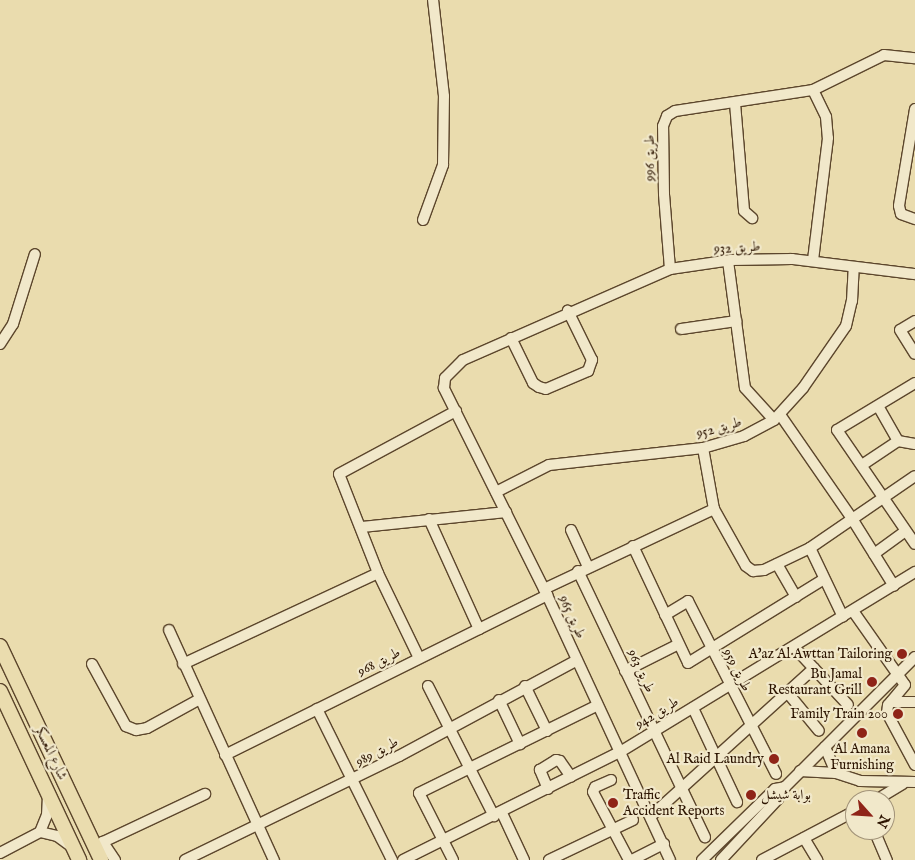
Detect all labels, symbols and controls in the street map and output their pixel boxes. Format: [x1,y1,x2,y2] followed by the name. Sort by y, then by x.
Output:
[641,134,659,182] street label: طريق 996
[713,238,761,258] street label: طريق 932
[694,414,744,442] street label: طريق 952
[555,593,589,641] street label: طريق 965
[355,644,403,680] street label: طريق 968
[719,646,755,694] street label: طريق 959
[749,646,892,662] place label: A'az Al Awttan Tailoring
[624,647,658,695] street label: طريق 963
[896,648,908,660] marker: A'az Al Awttan Tailoring
[768,666,862,699] place label: Bu Jamal Restaurant Grill
[866,676,878,688] marker: Bu Jamal Restaurant Grill
[632,693,682,733] street label: طريق 942
[790,706,888,722] place label: Family Train 200
[892,708,904,720] marker: Family Train 200
[31,723,71,783] street label: شارع المعسكر
[856,727,868,739] marker: Al Amana Furnishing
[353,734,401,770] street label: طريق 989
[830,741,894,774] place label: Al Amana Furnishing
[667,751,764,767] place label: Al Raid Laundry
[768,753,780,765] marker: Al Raid Laundry
[623,787,724,820] place label: Traffic Accident Reports
[761,787,811,803] place label: بوابة شيشل
[745,789,757,801] marker: بوابة شيشل
[845,790,895,840] north arrow
[607,797,619,809] marker: Traffic Accident Reports
[872,812,893,831] text: N

